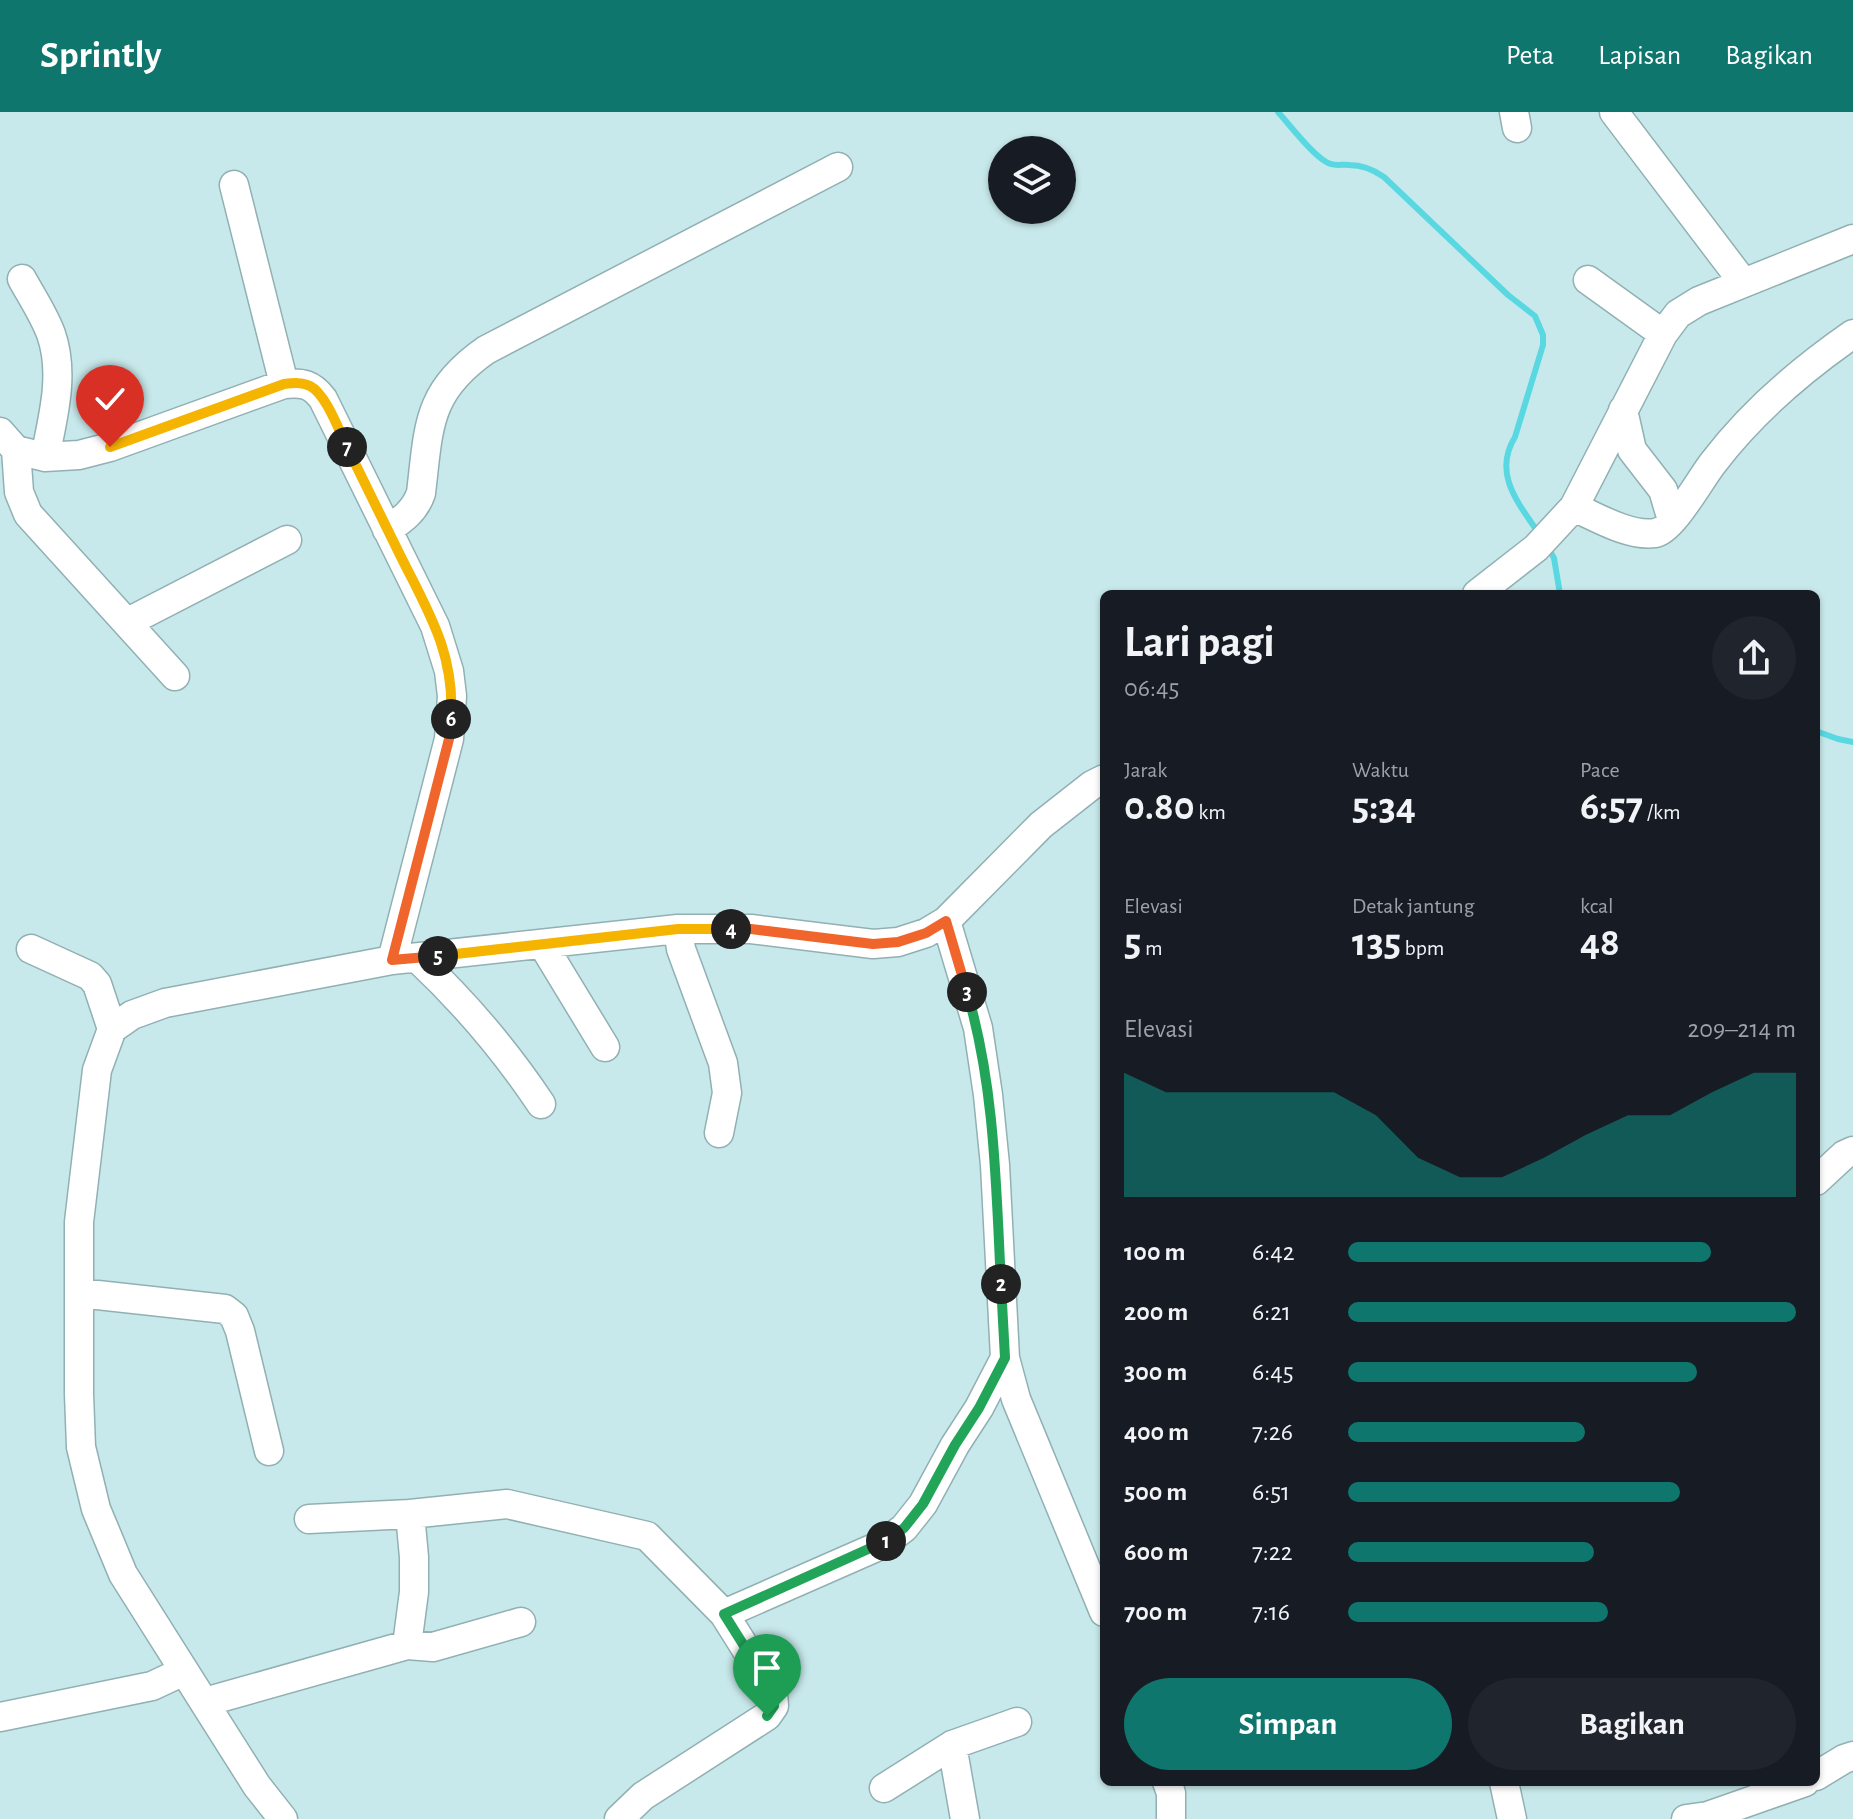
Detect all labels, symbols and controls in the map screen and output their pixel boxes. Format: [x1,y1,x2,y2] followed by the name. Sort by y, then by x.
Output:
[40,37,161,75] text: Sprintly
[1506,42,1554,70] text: Peta
[1598,42,1681,70] text: Lapisan
[1725,42,1813,70] text: Bagikan
[988,136,1076,224] map controls
[988,136,1076,224] button: layers
[76,365,144,447] pin
[88,377,132,421] icon: check
[327,427,367,467] pin: 7
[342,436,352,458] text: 7
[1712,616,1796,700] button: share
[1124,621,1275,665] text: Lari pagi
[1124,675,1179,701] text: 06:45
[431,699,471,739] pin: 6
[446,708,456,730] text: 6
[1124,759,1167,781] text: Jarak
[1352,759,1409,781] text: Waktu
[1580,759,1620,781] text: Pace
[1124,787,1195,827] text: 0.80
[1352,787,1416,827] text: 5:34
[1580,787,1643,827] text: 6:57
[1195,801,1226,823] text: km
[1643,801,1681,823] text: /km
[1124,895,1183,917] text: Elevasi
[1352,895,1474,917] text: Detak jantung
[1580,895,1614,917] text: kcal
[711,909,751,949] pin: 4
[725,918,737,940] text: 4
[1124,923,1141,963] text: 5
[1352,923,1401,963] text: 135
[1580,923,1620,963] text: 48
[418,936,458,976] pin: 5
[1141,937,1163,959] text: m
[1401,937,1444,959] text: bpm
[433,945,443,967] text: 5
[947,972,987,1012] pin: 3
[962,981,972,1003] text: 3
[1124,1016,1193,1042] text: Elevasi
[1687,1016,1796,1042] text: 209–214 m
[1124,1239,1185,1265] text: 100 m
[1252,1239,1295,1265] text: 6:42
[981,1264,1021,1304] pin: 2
[996,1273,1006,1295] text: 2
[1124,1299,1188,1325] text: 200 m
[1252,1299,1291,1325] text: 6:21
[1124,1359,1187,1385] text: 300 m
[1252,1359,1294,1385] text: 6:45
[1124,1419,1189,1445] text: 400 m
[1252,1419,1293,1445] text: 7:26
[1124,1479,1187,1505] text: 500 m
[1252,1479,1290,1505] text: 6:51
[866,1521,906,1561] pin: 1
[882,1530,890,1552] text: 1
[1124,1539,1189,1565] text: 600 m
[1252,1539,1292,1565] text: 7:22
[1124,1599,1187,1625] text: 700 m
[1252,1599,1290,1625] text: 7:16
[733,1634,801,1716] pin
[745,1646,789,1690] icon: arrive
[1124,1678,1452,1770] button: Simpan
[1468,1678,1796,1770] button: Bagikan

